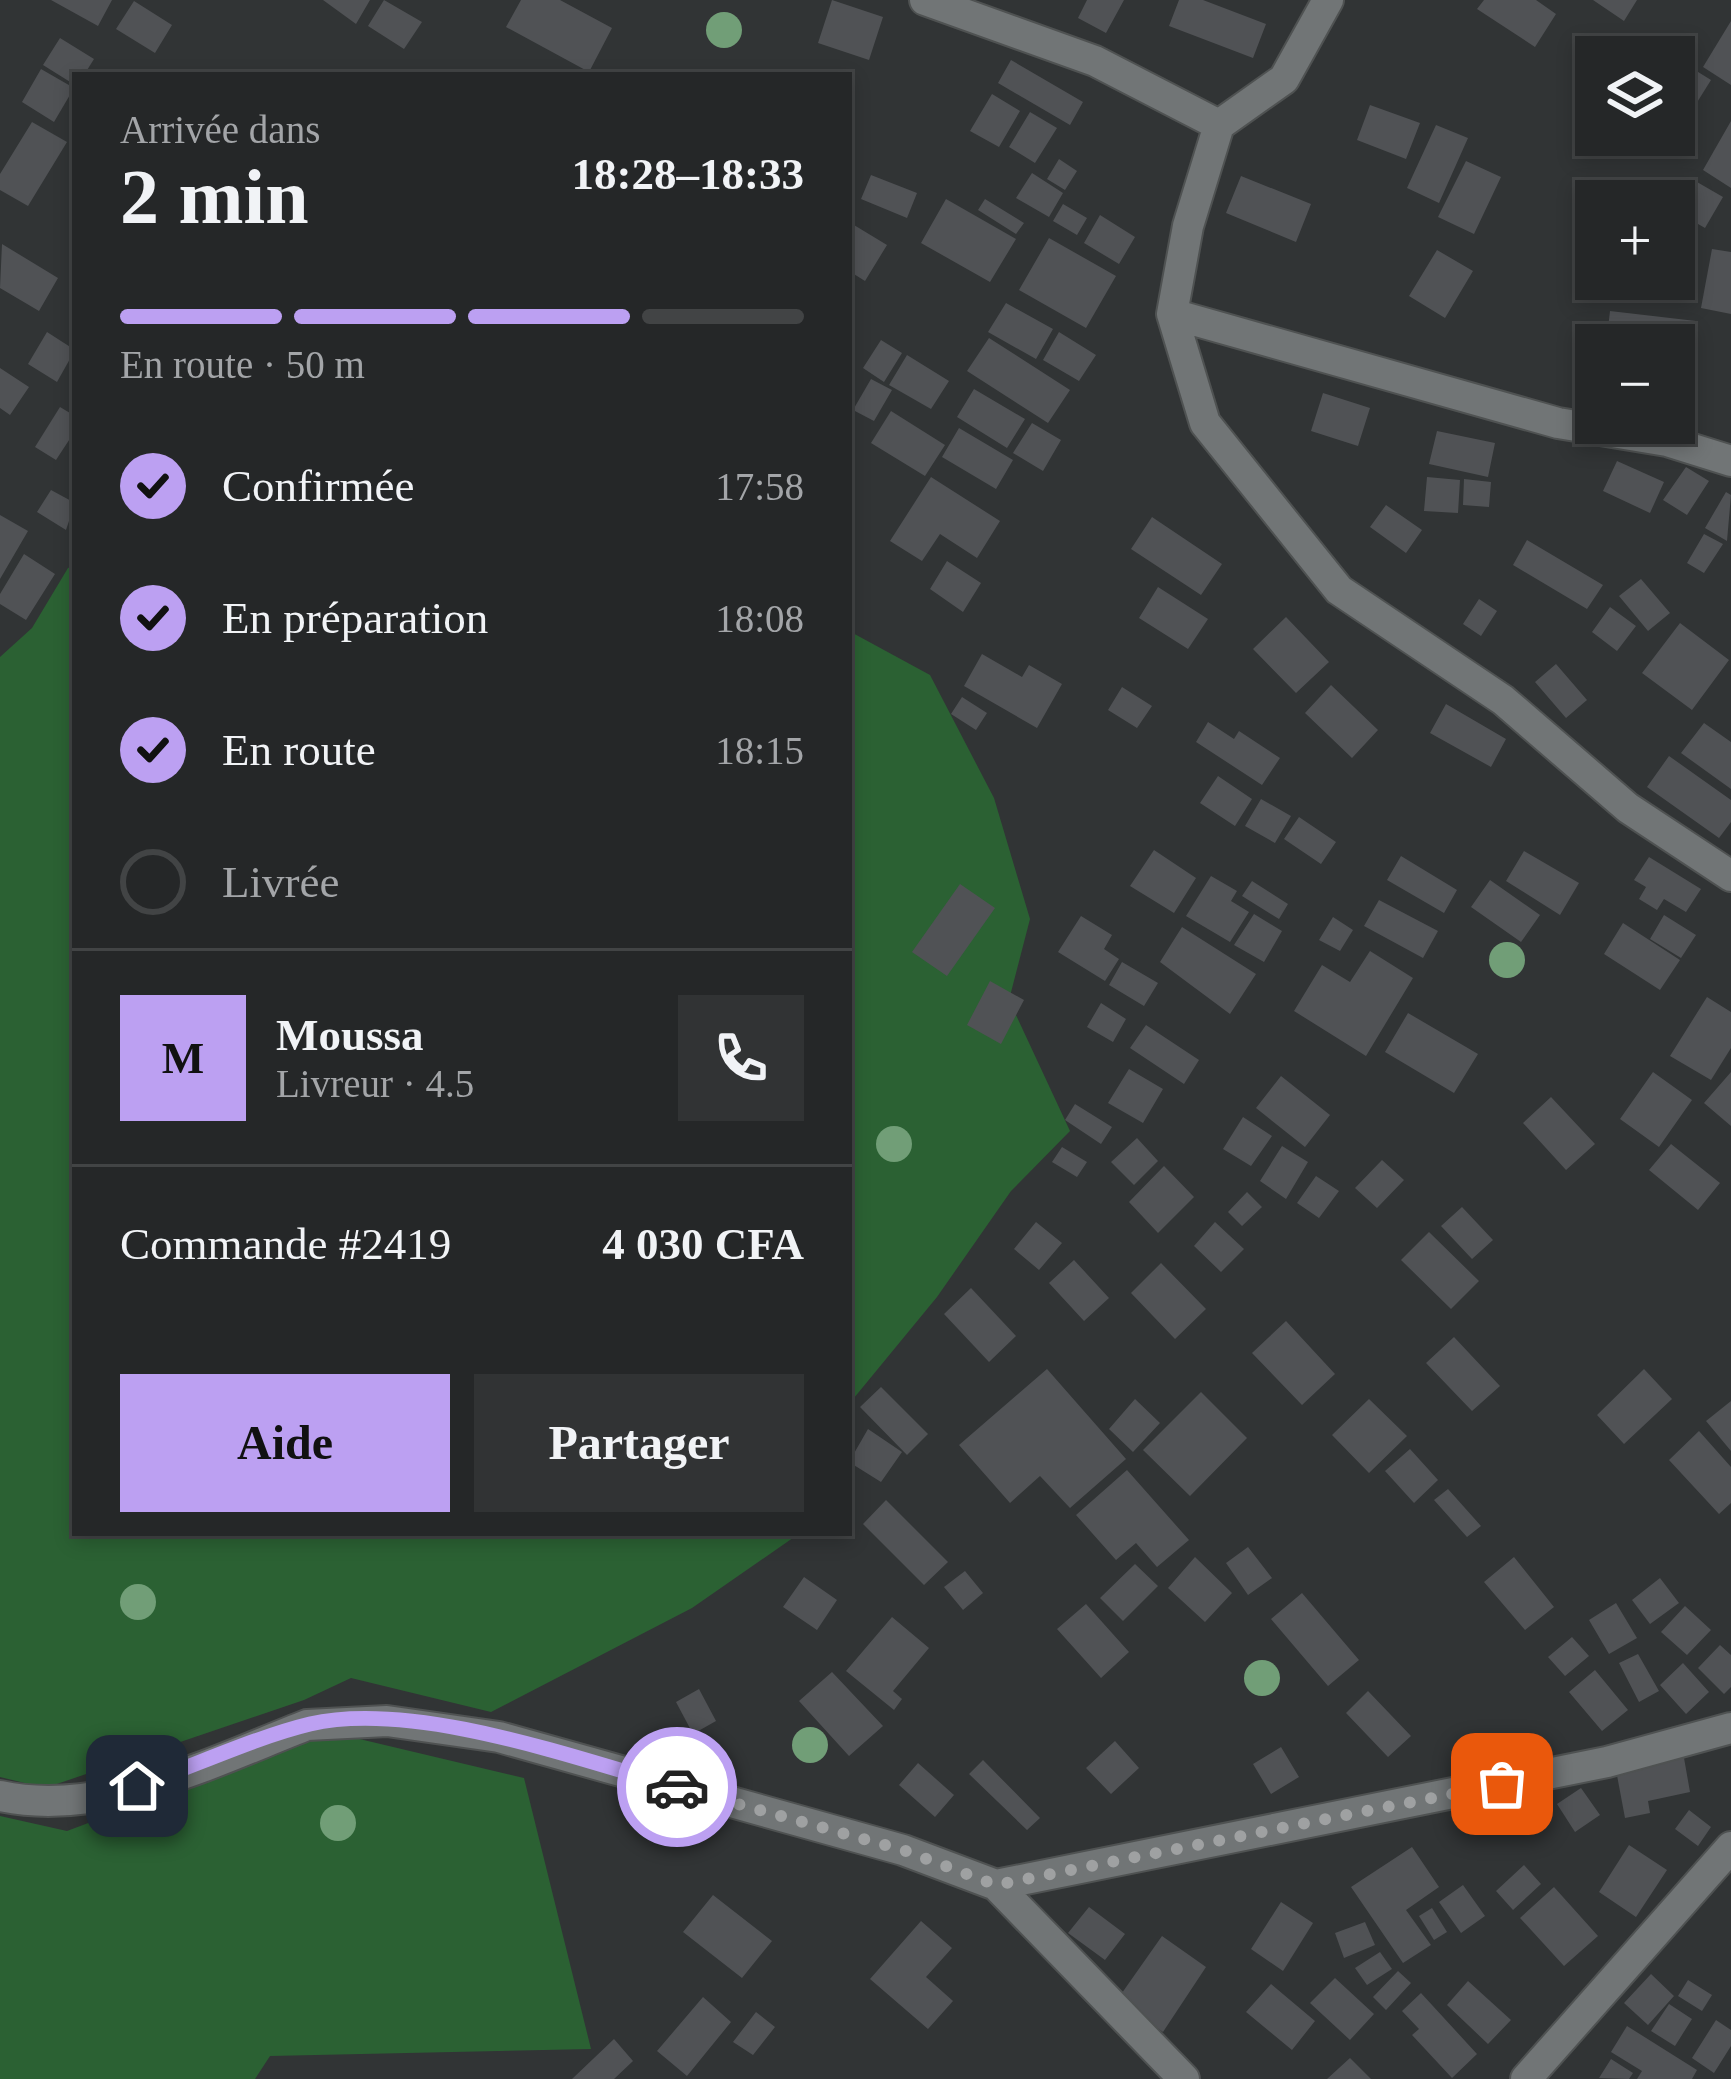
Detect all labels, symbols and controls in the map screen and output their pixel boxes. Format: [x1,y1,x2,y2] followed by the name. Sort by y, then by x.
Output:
[1575,36,1695,444] map controls
[1575,36,1695,156] button: layers
[120,108,320,151] text: Arrivée dans
[572,149,804,199] text: 18:28–18:33
[120,153,309,240] text: 2 min
[1575,180,1695,300] button: +
[1575,324,1695,444] button: −
[120,343,365,386] text: En route · 50 m
[120,453,186,519] icon: check
[222,461,414,511] text: Confirmée
[715,465,804,508] text: 17:58
[120,585,186,651] icon: check
[222,593,488,643] text: En préparation
[715,597,804,640] text: 18:08
[120,717,186,783] icon: check
[222,725,376,775] text: En route
[715,729,804,772] text: 18:15
[222,857,339,907] text: Livrée
[678,995,804,1121] button: phone
[276,1010,424,1060] text: Moussa
[162,1033,204,1083] text: M
[276,1062,474,1105] text: Livreur · 4.5
[120,1219,451,1269] text: Commande #2419
[602,1219,804,1269] text: 4 030 CFA
[120,1374,450,1512] button: Aide
[474,1374,804,1512] button: Partager
[617,1727,737,1847] courier
[1451,1733,1553,1835] pin
[86,1735,188,1837] pin
[1469,1751,1535,1817] icon: bag
[104,1753,170,1819] icon: home
[644,1754,710,1820] icon: car

